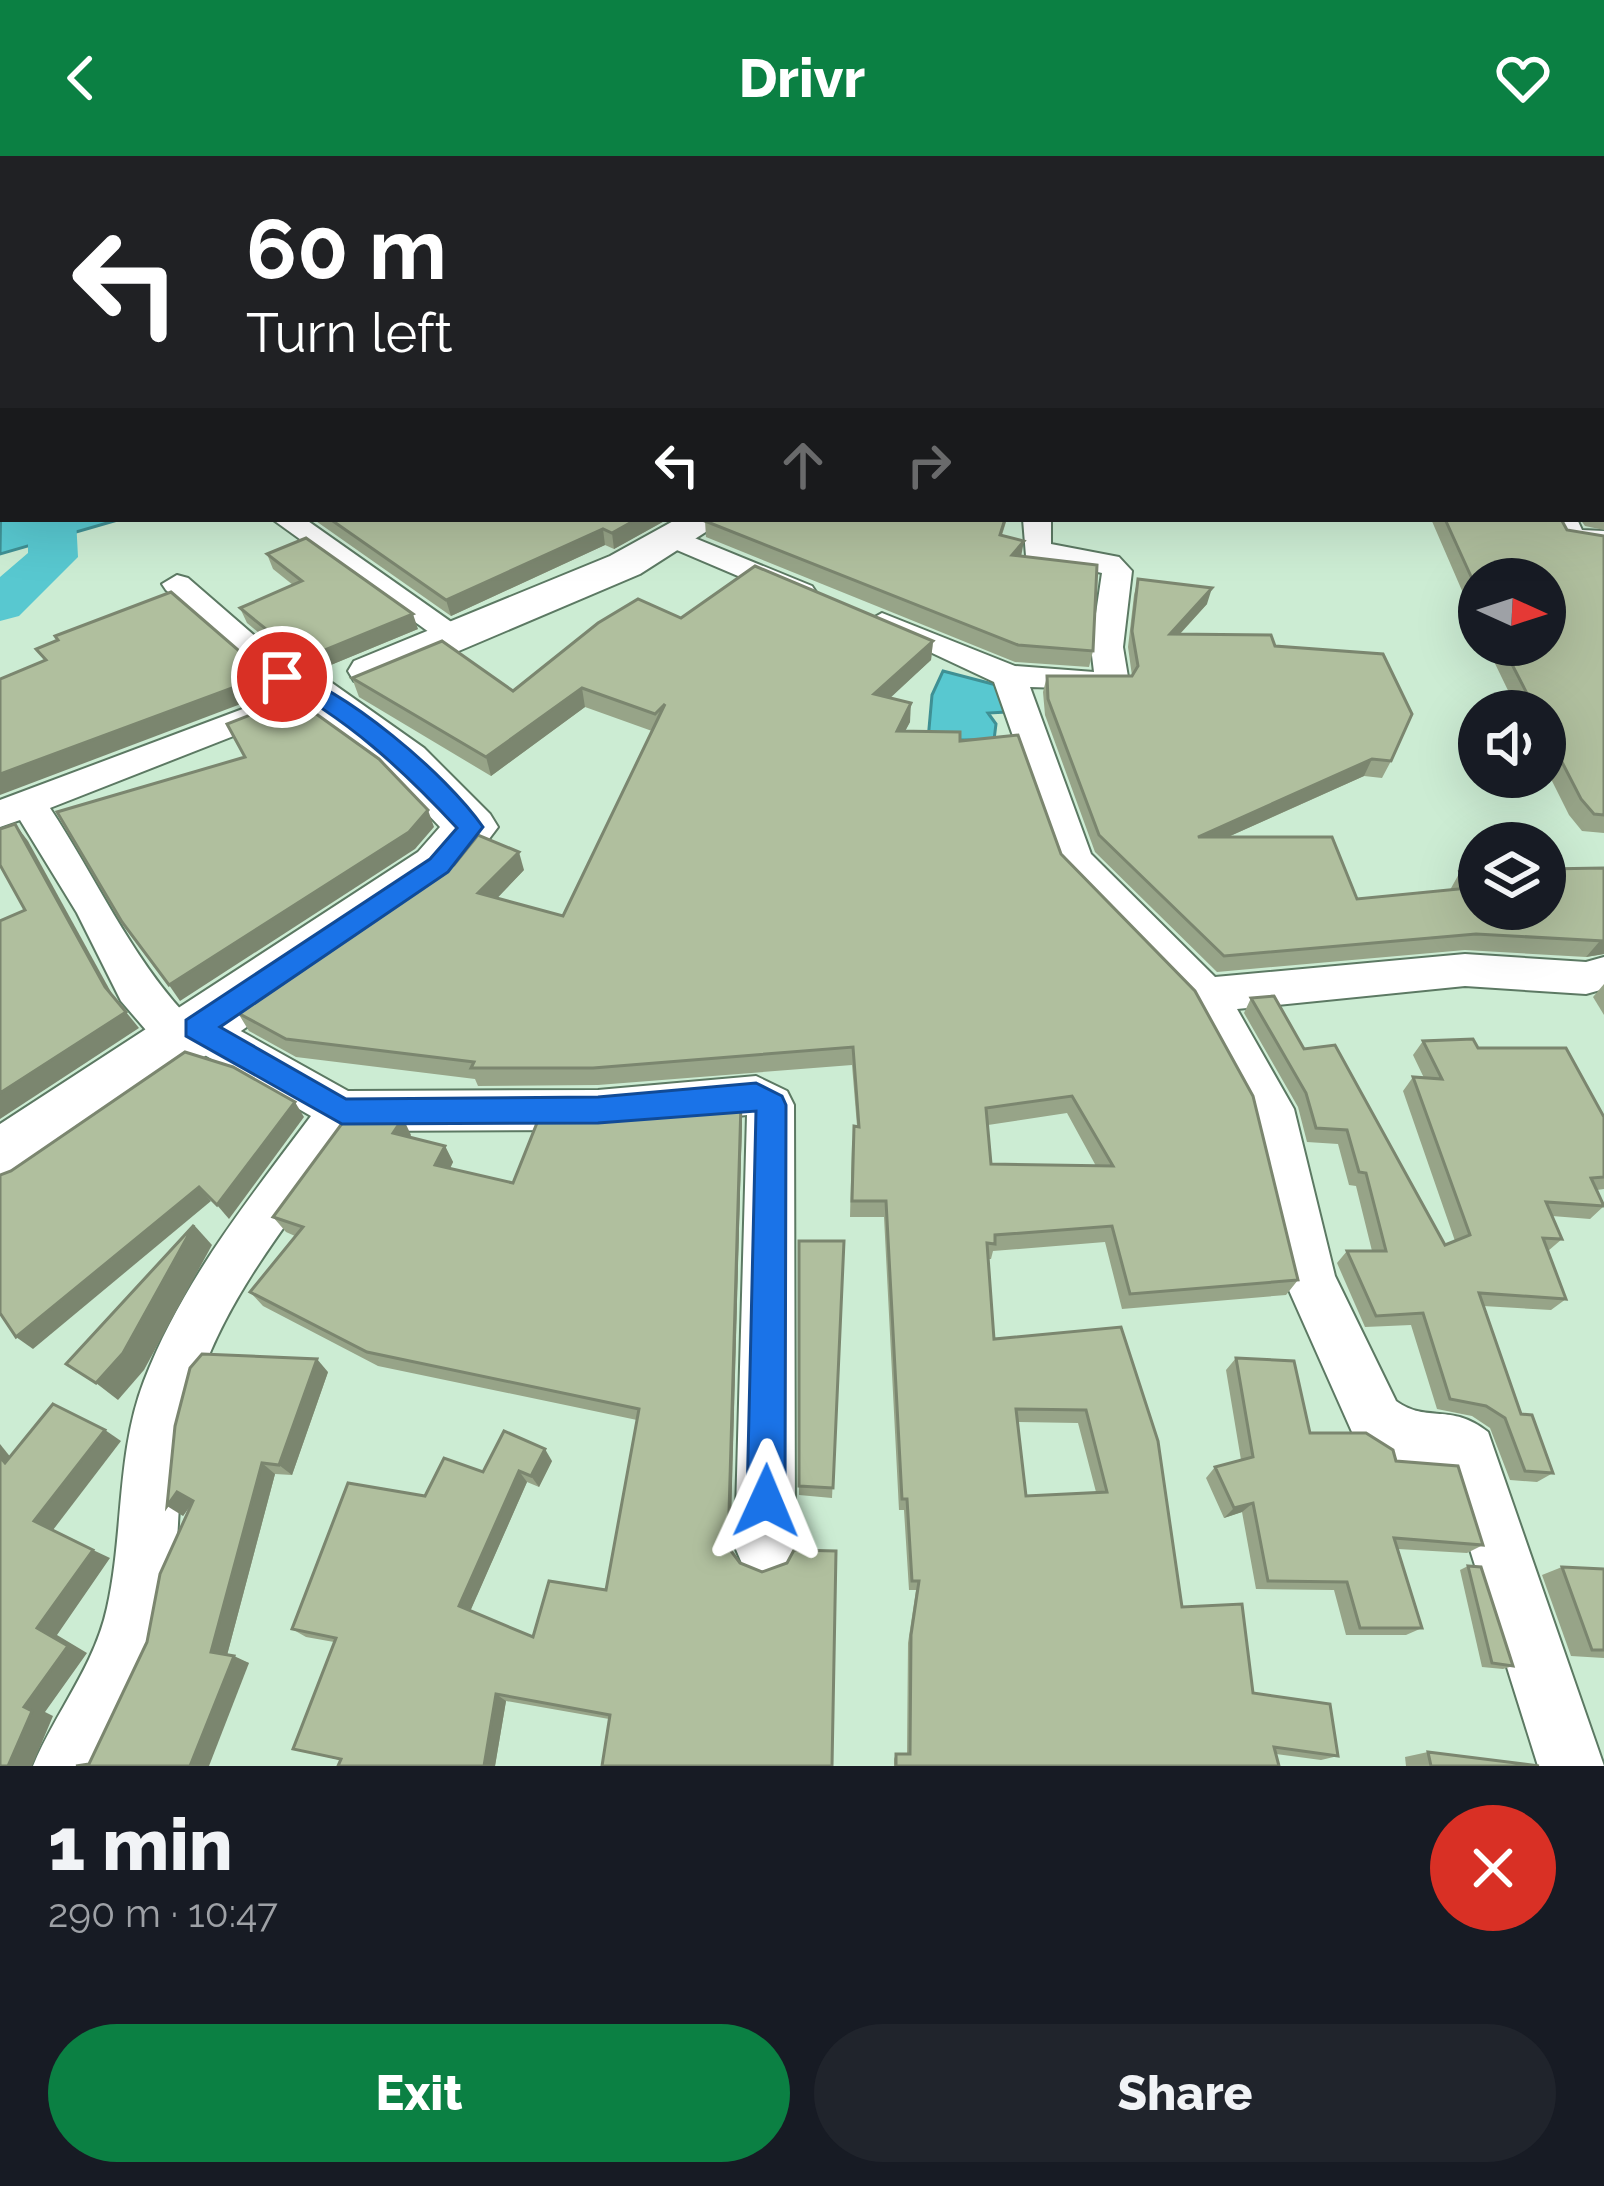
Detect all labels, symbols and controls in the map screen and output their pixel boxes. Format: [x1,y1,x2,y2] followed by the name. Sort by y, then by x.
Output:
[48,45,114,111] icon: back
[1490,45,1556,111] icon: heart
[739,46,865,110] text: Drivr
[246,200,447,299] text: 60 m
[48,204,204,360] icon: left
[246,301,453,365] text: Turn left
[644,432,710,498] icon: left
[770,432,836,498] icon: ahead
[896,432,962,498] icon: right
[1458,558,1566,666] north arrow
[1458,558,1566,930] map controls
[231,626,333,728] pin
[249,644,315,710] icon: arrive
[1458,690,1566,798] button: sound
[1458,822,1566,930] button: layers
[703,1438,829,1564] position arrow
[48,1802,233,1887] text: 1 min
[1430,1805,1556,1931] button: close
[48,1890,278,1936] text: 290 m · 10:47
[48,2024,790,2162] button: Exit
[814,2024,1556,2162] button: Share

